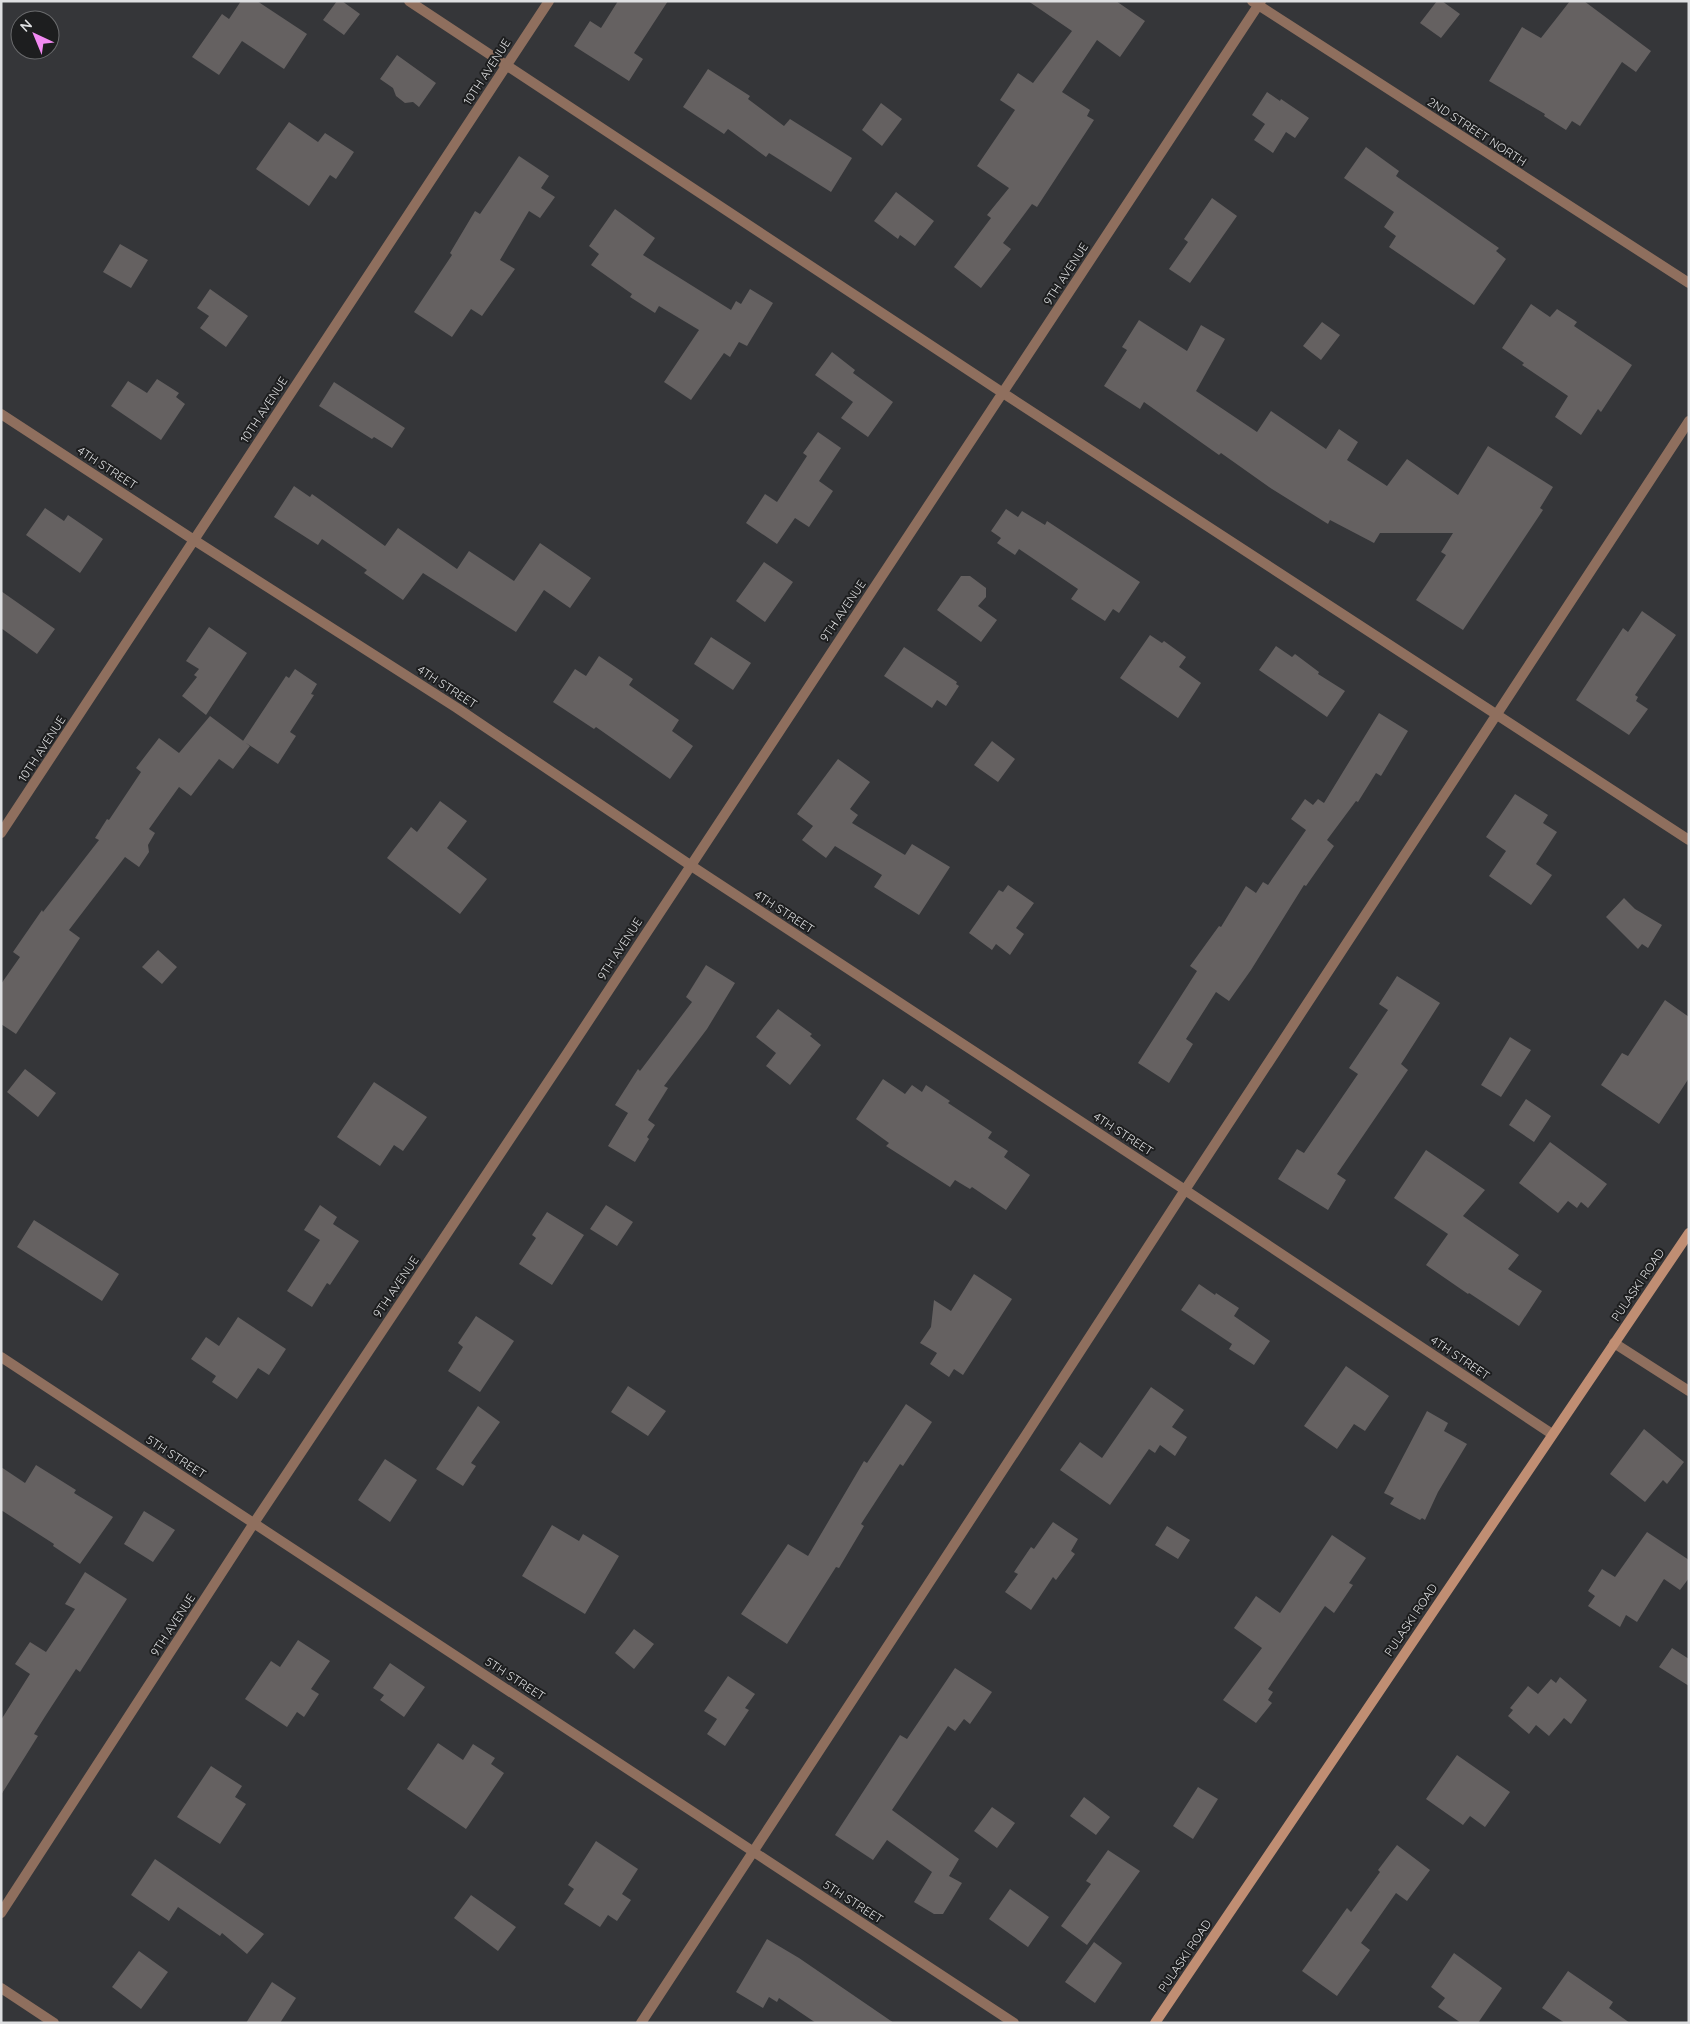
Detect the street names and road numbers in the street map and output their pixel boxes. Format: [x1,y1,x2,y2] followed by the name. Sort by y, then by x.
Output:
[460,36,514,108] street label: 10TH AVENUE
[1425,94,1530,169] street label: 2ND STREET NORTH
[1040,240,1091,308] street label: 9TH AVENUE
[237,374,291,446] street label: 10TH AVENUE
[75,443,140,492] street label: 4TH STREET
[816,577,869,645] street label: 9TH AVENUE
[415,662,480,711] street label: 4TH STREET
[15,713,69,785] street label: 10TH AVENUE
[752,887,817,936] street label: 4TH STREET
[594,915,645,983] street label: 9TH AVENUE
[1091,1109,1156,1158] street label: 4TH STREET
[1608,1245,1668,1324] street label: PULASKI ROAD
[369,1253,422,1321] street label: 9TH AVENUE
[1428,1332,1493,1383] street label: 4TH STREET
[143,1432,209,1482] street label: 5TH STREET
[1381,1580,1441,1659] street label: PULASKI ROAD
[147,1591,198,1659] street label: 9TH AVENUE
[482,1654,548,1704] street label: 5TH STREET
[820,1877,886,1927] street label: 5TH STREET
[1155,1916,1215,1995] street label: PULASKI ROAD

